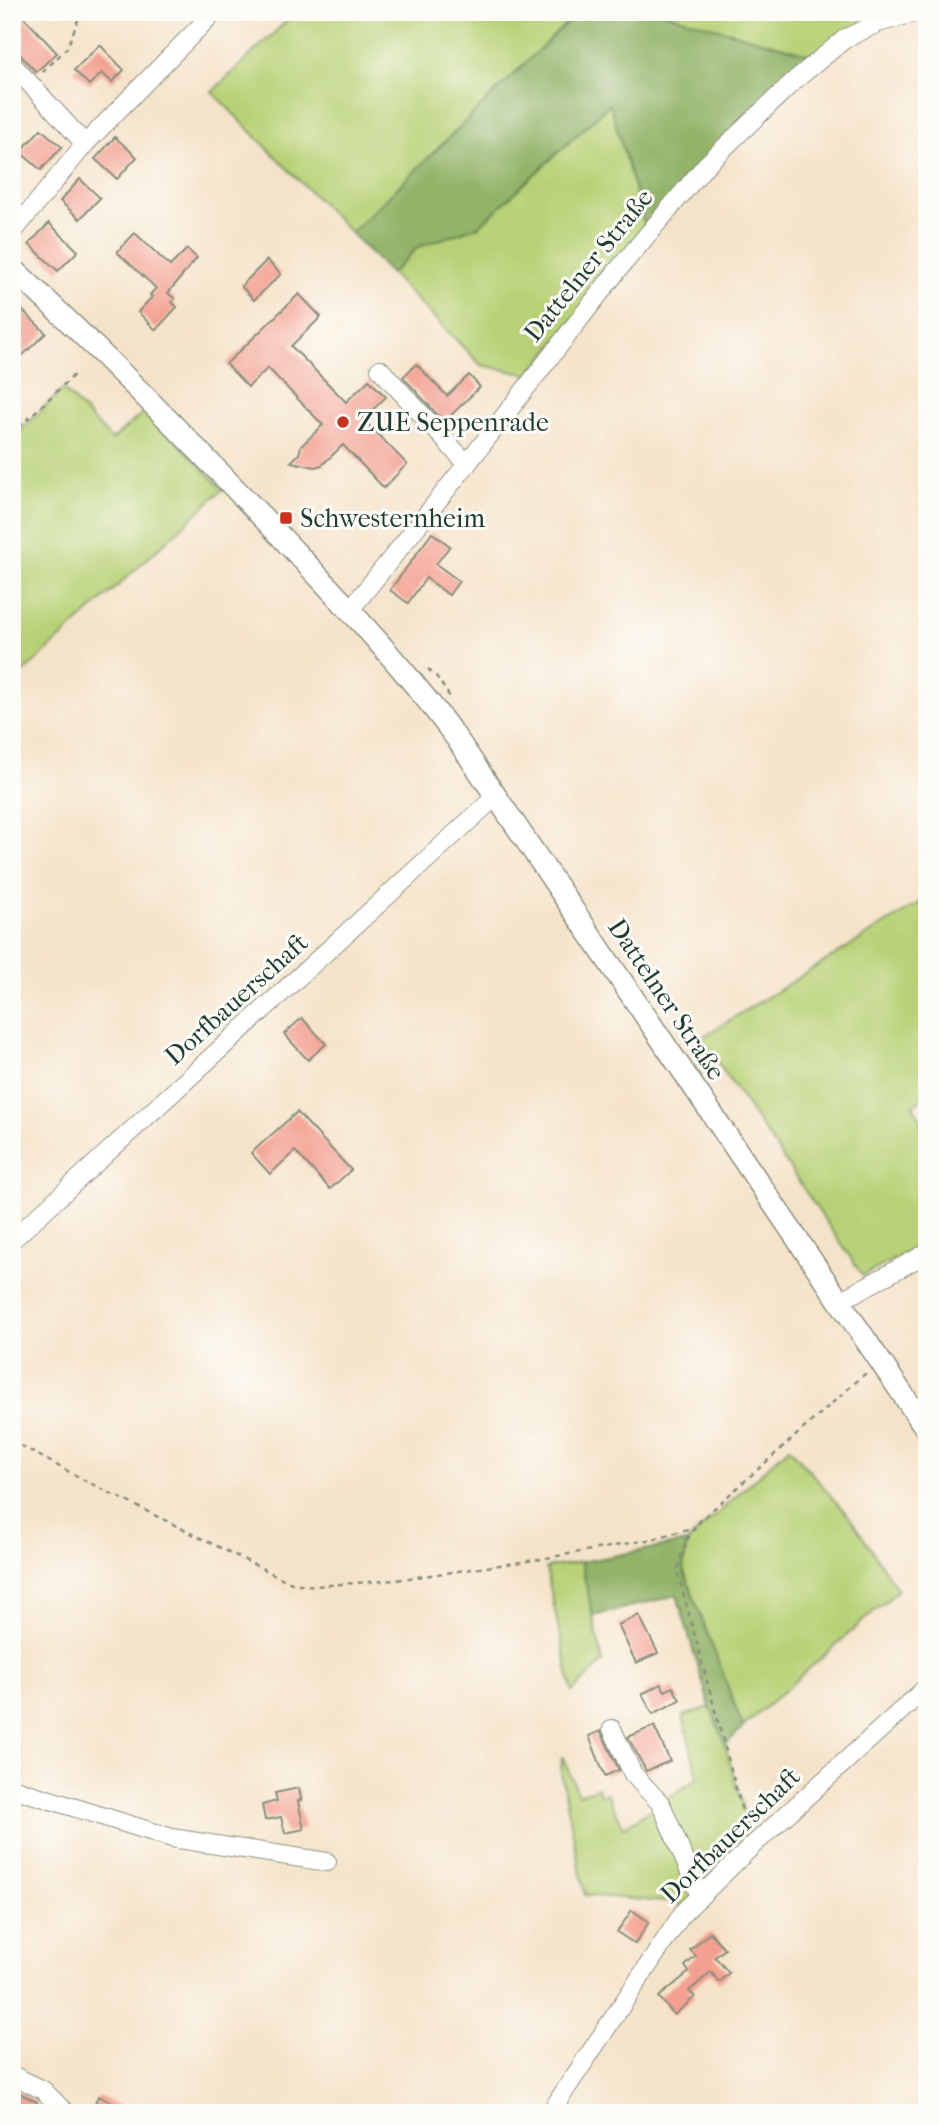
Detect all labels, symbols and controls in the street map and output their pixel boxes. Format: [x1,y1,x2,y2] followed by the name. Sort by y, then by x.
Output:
[517,183,660,348] street label: Dattelner Straße
[357,407,549,438] place label: ZUE Seppenrade
[335,414,351,430] marker: ZUE Seppenrade
[300,503,485,534] place label: Schwesternheim
[278,510,294,526] marker: Schwesternheim
[601,913,732,1086] street label: Dattelner Straße
[158,926,315,1072] street label: Dorfbauerschaft
[654,1761,807,1910] street label: Dorfbauerschaft

